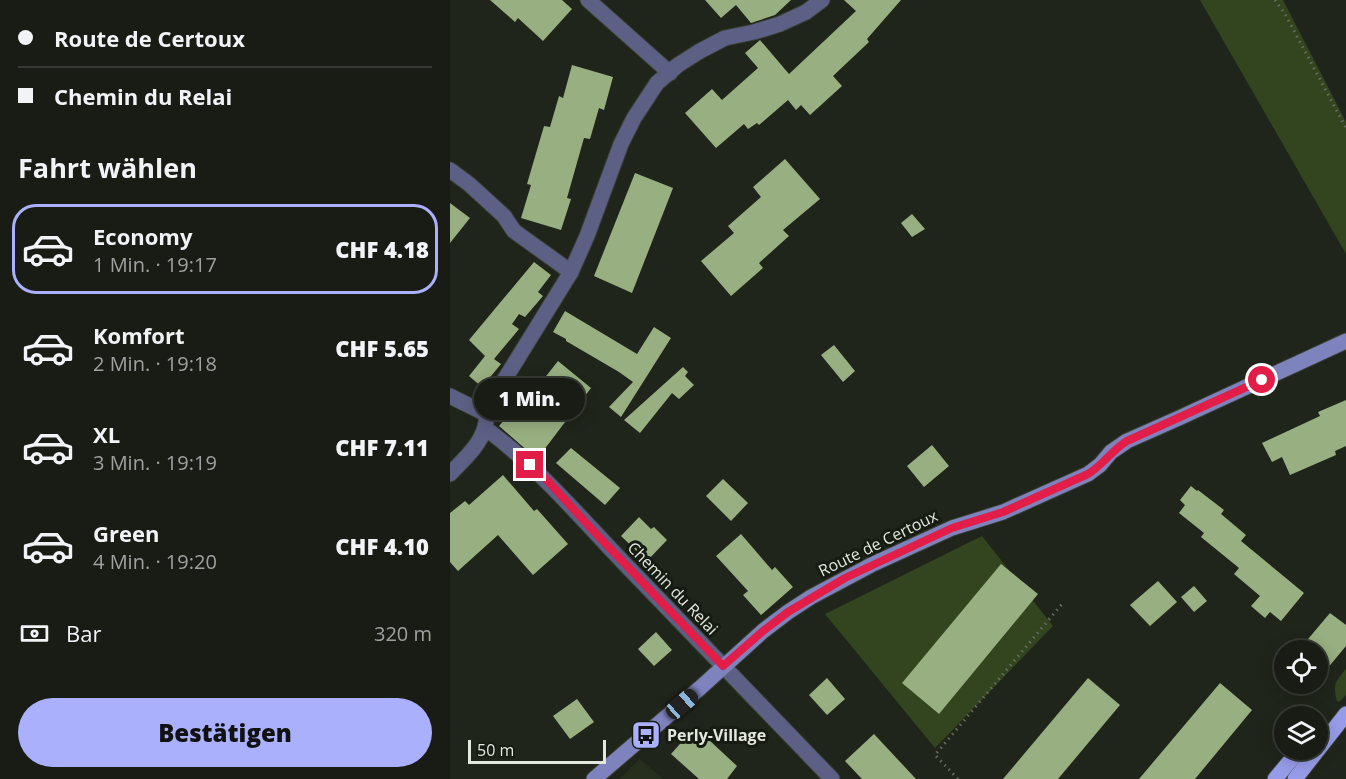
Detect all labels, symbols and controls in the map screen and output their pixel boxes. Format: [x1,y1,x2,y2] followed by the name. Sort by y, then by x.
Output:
[54,23,245,53] text: Route de Certoux
[54,81,232,111] text: Chemin du Relai
[18,149,197,186] text: Fahrt wählen
[93,221,192,251] text: Economy
[21,222,75,276] icon: car
[335,234,429,264] text: CHF 4.18
[93,251,217,278] text: 1 Min. · 19:17
[93,320,185,350] text: Komfort
[21,321,75,375] icon: car
[335,333,429,363] text: CHF 5.65
[93,350,217,377] text: 2 Min. · 19:18
[1248,366,1275,393] route start
[475,378,586,420] callout: 1 Min.
[499,385,560,412] text: 1 Min.
[93,419,120,449] text: XL
[21,420,75,474] icon: car
[335,432,429,462] text: CHF 7.11
[93,449,217,476] text: 3 Min. · 19:19
[516,451,543,478] route end
[815,504,942,581] street label: Route de Certoux
[93,518,159,548] text: Green
[21,519,75,573] icon: car
[335,531,429,561] text: CHF 4.10
[623,537,723,639] street label: Chemin du Relai
[93,548,217,575] text: 4 Min. · 19:20
[18,617,51,650] icon: cash
[66,618,101,648] text: Bar
[374,620,432,647] text: 320 m
[1274,640,1328,760] map controls
[1274,640,1328,694] button: locate
[663,685,701,723] car
[18,698,432,767] button: Bestätigen
[1274,706,1328,760] button: layers
[630,719,662,751] bus stop icon: Perly-Village
[667,724,766,746] place label: Perly-Village
[468,737,606,764] scale bar
[477,739,514,761] text: 50 m

